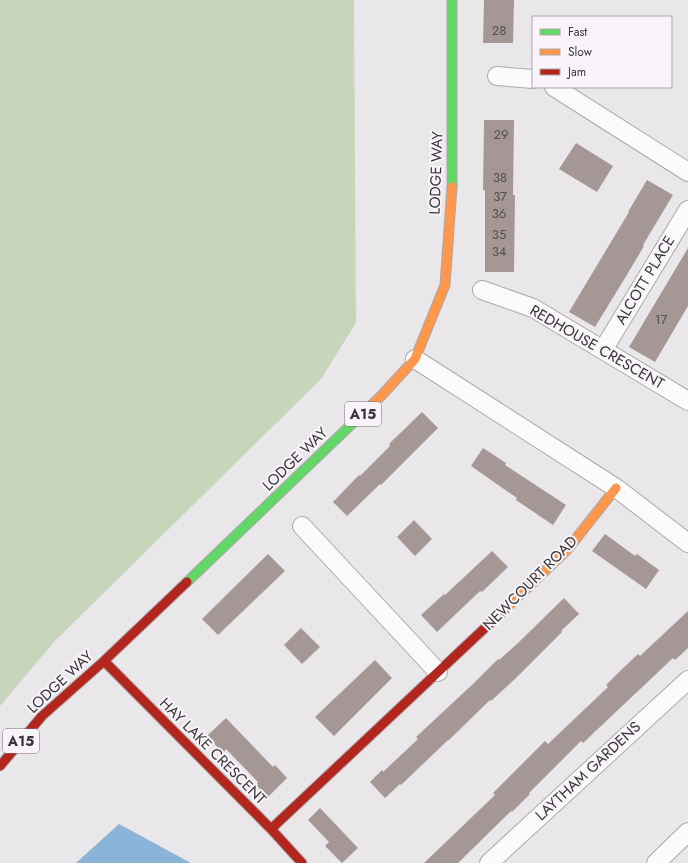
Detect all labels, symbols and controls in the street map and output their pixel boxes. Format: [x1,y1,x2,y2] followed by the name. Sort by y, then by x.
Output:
[532,16,672,88] legend
[492,21,506,40] house number: 28
[568,23,587,41] text: Fast
[568,43,593,61] text: Slow
[566,63,586,81] text: Jam
[494,125,508,144] house number: 29
[424,130,448,215] street label: LODGE WAY
[493,168,507,187] house number: 38
[493,187,507,206] house number: 37
[492,204,506,223] house number: 36
[492,225,506,244] house number: 35
[610,231,680,329] street label: ALCOTT PLACE
[492,242,507,261] house number: 34
[526,299,668,395] street label: REDHOUSE CRESCENT
[655,310,668,329] house number: 17
[345,402,381,426] road number: A15
[257,422,333,496] street label: LODGE WAY
[478,531,582,635] street label: NEWCOURT ROAD
[22,645,98,718] street label: LODGE WAY
[155,693,271,809] street label: HAY LAKE CRESCENT
[530,716,646,826] street label: LAYTHAM GARDENS
[3,729,39,753] road number: A15

